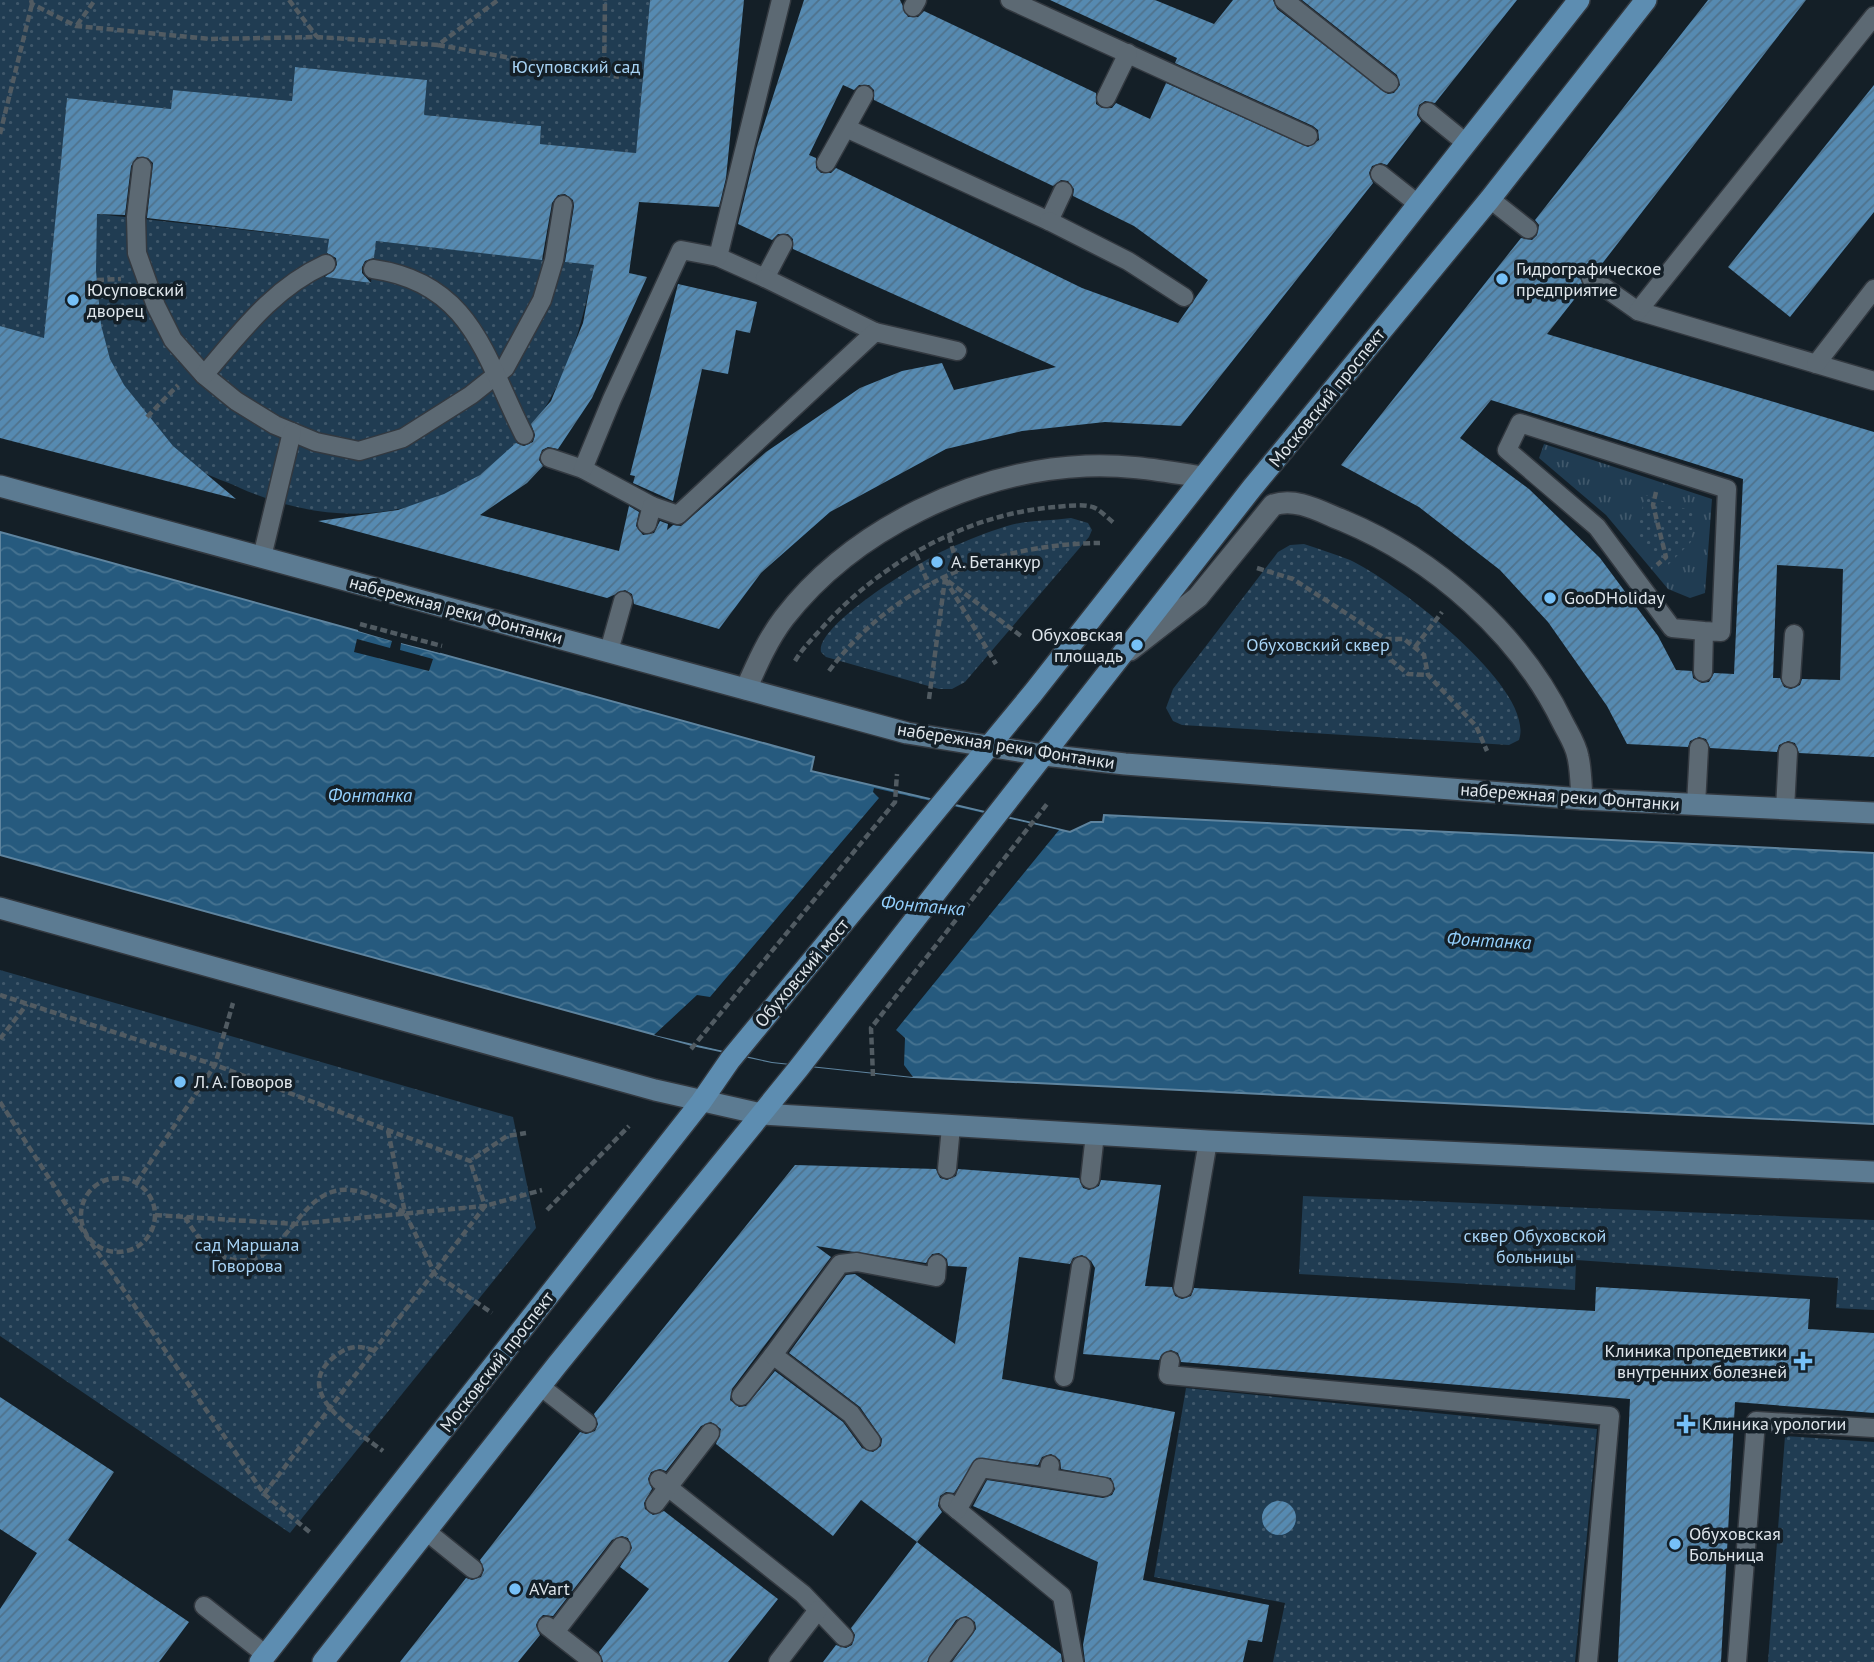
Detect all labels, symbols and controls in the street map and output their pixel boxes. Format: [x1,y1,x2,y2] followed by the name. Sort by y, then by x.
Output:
[512,55,641,78] park label: Юсуповский сад
[1516,257,1661,301] place label: Гидрографическое предприятие
[1494,271,1510,287] marker: Гидрографическое предприятие
[87,278,184,322] place label: Юсуповский дворец
[65,292,81,308] marker: Юсуповский дворец
[1264,323,1390,472] street label: Московский проспект
[951,550,1041,573] place label: А. Бетанкур
[929,554,945,570] marker: А. Бетанкур
[347,570,565,649] street label: набережная реки Фонтанки
[1564,586,1666,609] place label: GooDHoliday
[1542,590,1558,606] marker: GooDHoliday
[1031,623,1123,667] place label: Обуховская площадь
[1246,633,1390,656] park label: Обуховский сквер
[1129,637,1145,653] marker: Обуховская площадь
[896,717,1116,774] street label: набережная реки Фонтанки
[1460,777,1680,816] street label: набережная реки Фонтанки
[328,783,413,807] water label: Фонтанка
[880,889,967,921] water label: Фонтанка
[749,913,854,1032] street label: Обуховский мост
[1446,926,1533,954] water label: Фонтанка
[193,1070,293,1093] place label: Л. А. Говоров
[172,1074,188,1090] marker: Л. А. Говоров
[1464,1224,1606,1268] park label: сквер Обуховской больницы
[195,1233,299,1277] park label: сад Маршала Говорова
[435,1286,559,1437] street label: Московский проспект
[1605,1339,1787,1383] place label: Клиника пропедевтики внутренних болезней
[1793,1351,1813,1371] marker: Клиника пропедевтики внутренних болезней
[1702,1412,1846,1435] place label: Клиника урологии
[1676,1414,1696,1434] marker: Клиника урологии
[1689,1522,1781,1566] place label: Обуховская Больница
[1667,1536,1683,1552] marker: Обуховская Больница
[529,1577,570,1600] place label: AVart
[507,1581,523,1597] marker: AVart

